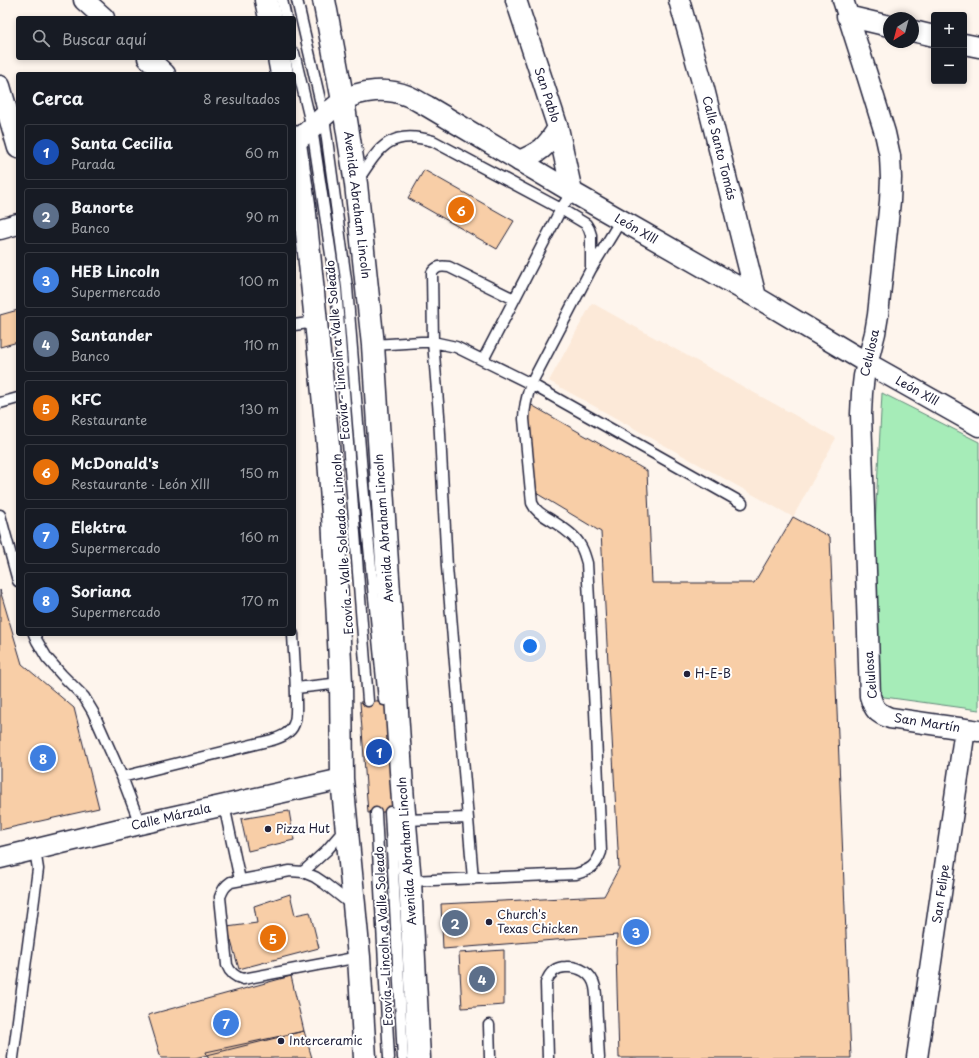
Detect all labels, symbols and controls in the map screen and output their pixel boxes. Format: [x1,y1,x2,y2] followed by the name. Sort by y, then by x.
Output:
[883,12,919,48] north arrow
[931,12,967,84] map controls
[931,12,967,48] button: +
[16,16,296,60] search box
[30,27,52,49] icon: search
[62,27,146,50] text: Buscar aquí
[931,48,967,84] button: −
[531,65,565,125] street label: San Pablo
[32,85,83,111] text: Cerca
[203,89,280,108] text: 8 resultados
[698,94,742,202] street label: Calle Santo Tomás
[340,130,376,280] street label: Avenida Abraham Lincoln
[71,131,173,154] text: Santa Cecilia
[43,143,49,162] text: 1
[245,143,279,162] text: 60 m
[71,154,115,173] text: Parada
[71,195,134,218] text: Banorte
[448,195,474,225] pin: 6
[41,207,51,226] text: 2
[246,207,279,226] text: 90 m
[612,209,661,248] street label: León Xlll
[71,218,110,237] text: Banco
[71,259,160,282] text: HEB Lincoln
[320,259,354,441] street label: Ecovía - Lincoln a Valle Soleado
[42,271,50,290] text: 3
[239,271,279,290] text: 100 m
[71,282,161,301] text: Supermercado
[71,323,152,346] text: Santander
[855,327,883,378] street label: Celulosa
[42,335,50,354] text: 4
[244,335,279,354] text: 110 m
[71,346,110,365] text: Banco
[893,371,942,409] street label: León Xlll
[71,387,102,410] text: KFC
[42,399,50,418] text: 5
[240,399,279,418] text: 130 m
[71,410,147,429] text: Restaurante
[71,451,159,474] text: McDonald's
[327,453,357,635] street label: Ecovía - Valle Soleado a Lincoln
[369,453,397,603] street label: Avenida Abraham Lincoln
[41,463,51,482] text: 6
[240,463,279,482] text: 150 m
[71,474,210,493] text: Restaurante · León Xlll
[71,515,127,538] text: Elektra
[42,527,50,546] text: 7
[240,527,279,546] text: 160 m
[71,538,161,557] text: Supermercado
[71,579,131,602] text: Soriana
[42,591,50,610] text: 8
[241,591,279,610] text: 170 m
[71,602,161,621] text: Supermercado
[520,636,540,656] your location
[859,650,881,700] street label: Celulosa
[695,664,731,682] place label: H-E-B
[682,669,692,679] marker: H-E-B
[893,708,961,736] street label: San Martín
[366,737,392,767] pin: 1
[30,743,56,773] pin: 8
[392,776,420,926] street label: Avenida Abraham Lincoln
[129,798,213,834] street label: Calle Márzala
[276,819,330,837] place label: Pizza Hut
[263,824,273,834] marker: Pizza Hut
[369,845,397,1027] street label: Ecovía - Lincoln a Valle Soleado
[927,863,953,924] street label: San Felipe
[497,905,578,937] place label: Church's Texas Chicken
[442,908,468,938] pin: 2
[484,917,494,927] marker: Church's Texas Chicken
[623,917,649,947] pin: 3
[260,923,286,953] pin: 5
[469,964,495,994] pin: 4
[213,1008,239,1038] pin: 7
[289,1031,363,1049] place label: Interceramic
[276,1036,286,1046] marker: Interceramic

